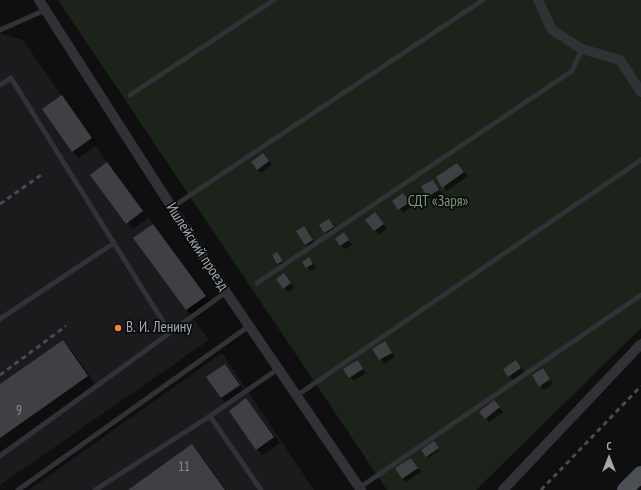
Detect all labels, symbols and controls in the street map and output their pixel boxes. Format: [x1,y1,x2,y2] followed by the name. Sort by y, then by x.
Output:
[408,193,468,211] park label: СДТ «Заря»
[162,200,232,294] street label: Ишлейский проезд
[126,319,192,337] place label: В. И. Ленину
[113,323,123,333] marker: В. И. Ленину
[16,403,22,419] house number: 9
[589,438,629,478] north arrow
[606,439,612,453] text: С
[178,459,190,475] house number: 11

